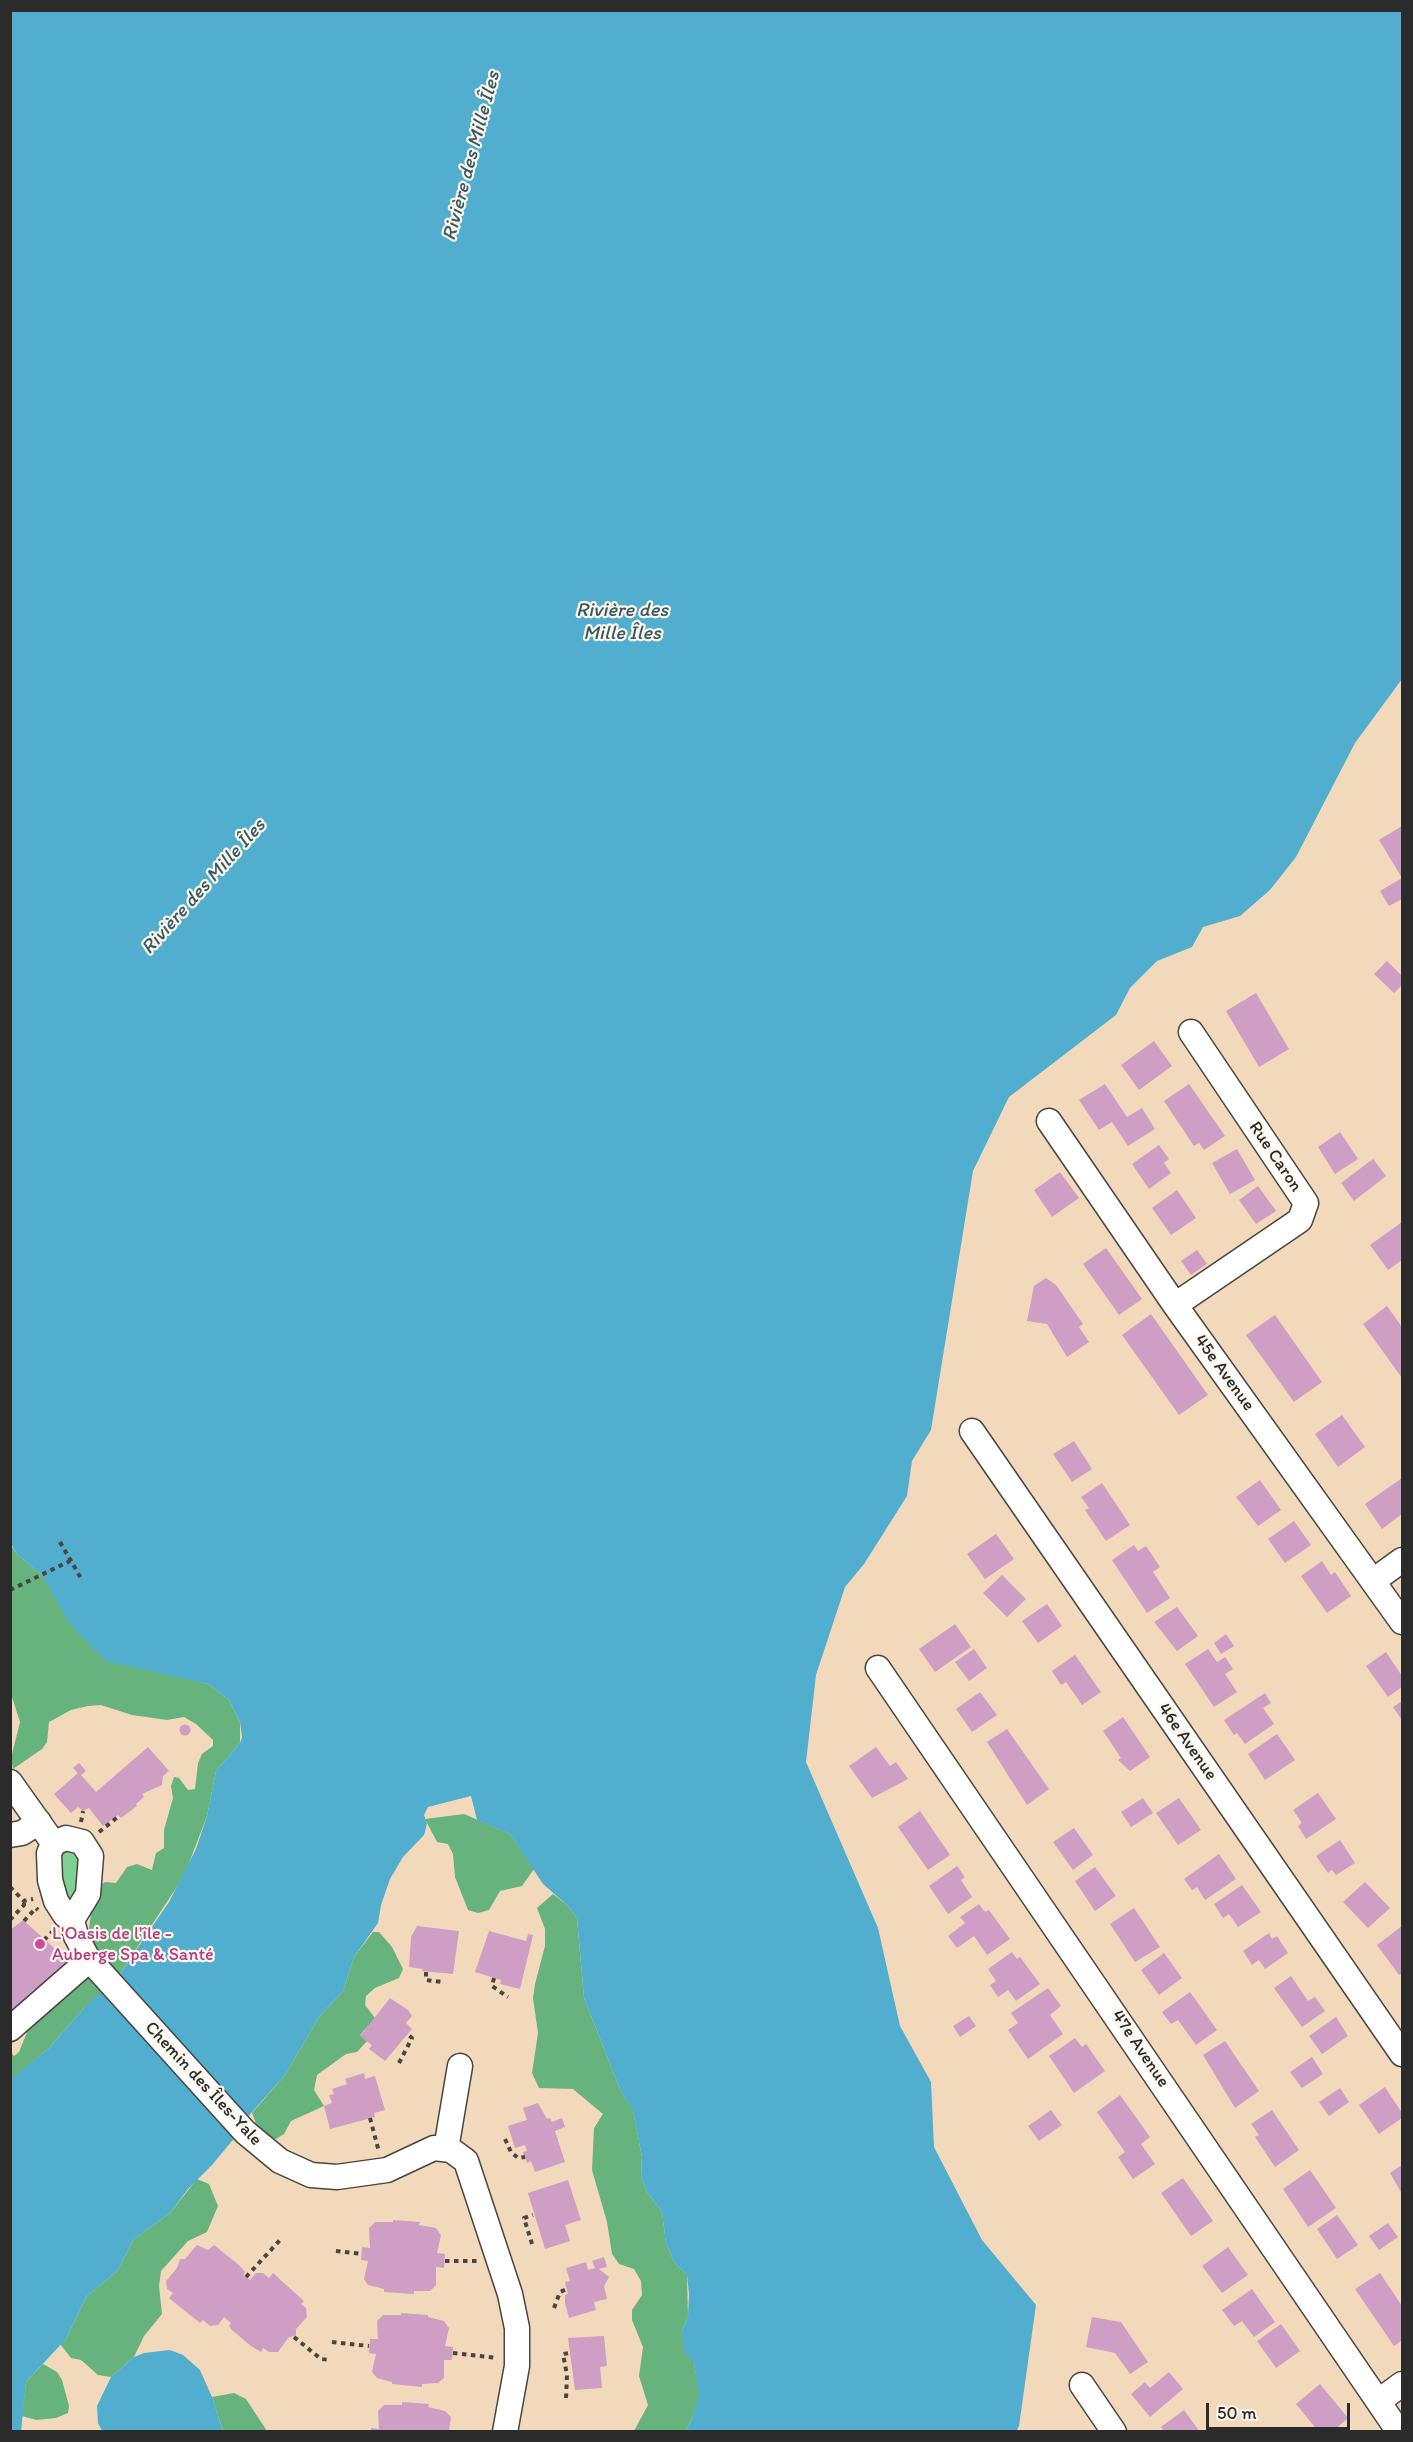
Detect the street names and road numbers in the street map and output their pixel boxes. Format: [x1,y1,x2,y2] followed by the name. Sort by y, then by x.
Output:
[1244,1118,1306,1196] street label: Rue Caron
[1189,1331,1259,1415] street label: 45e Avenue
[1153,1699,1221,1785] street label: 46e Avenue
[1106,2006,1174,2092] street label: 47e Avenue
[140,2017,266,2151] street label: Chemin des Îles-Yale

